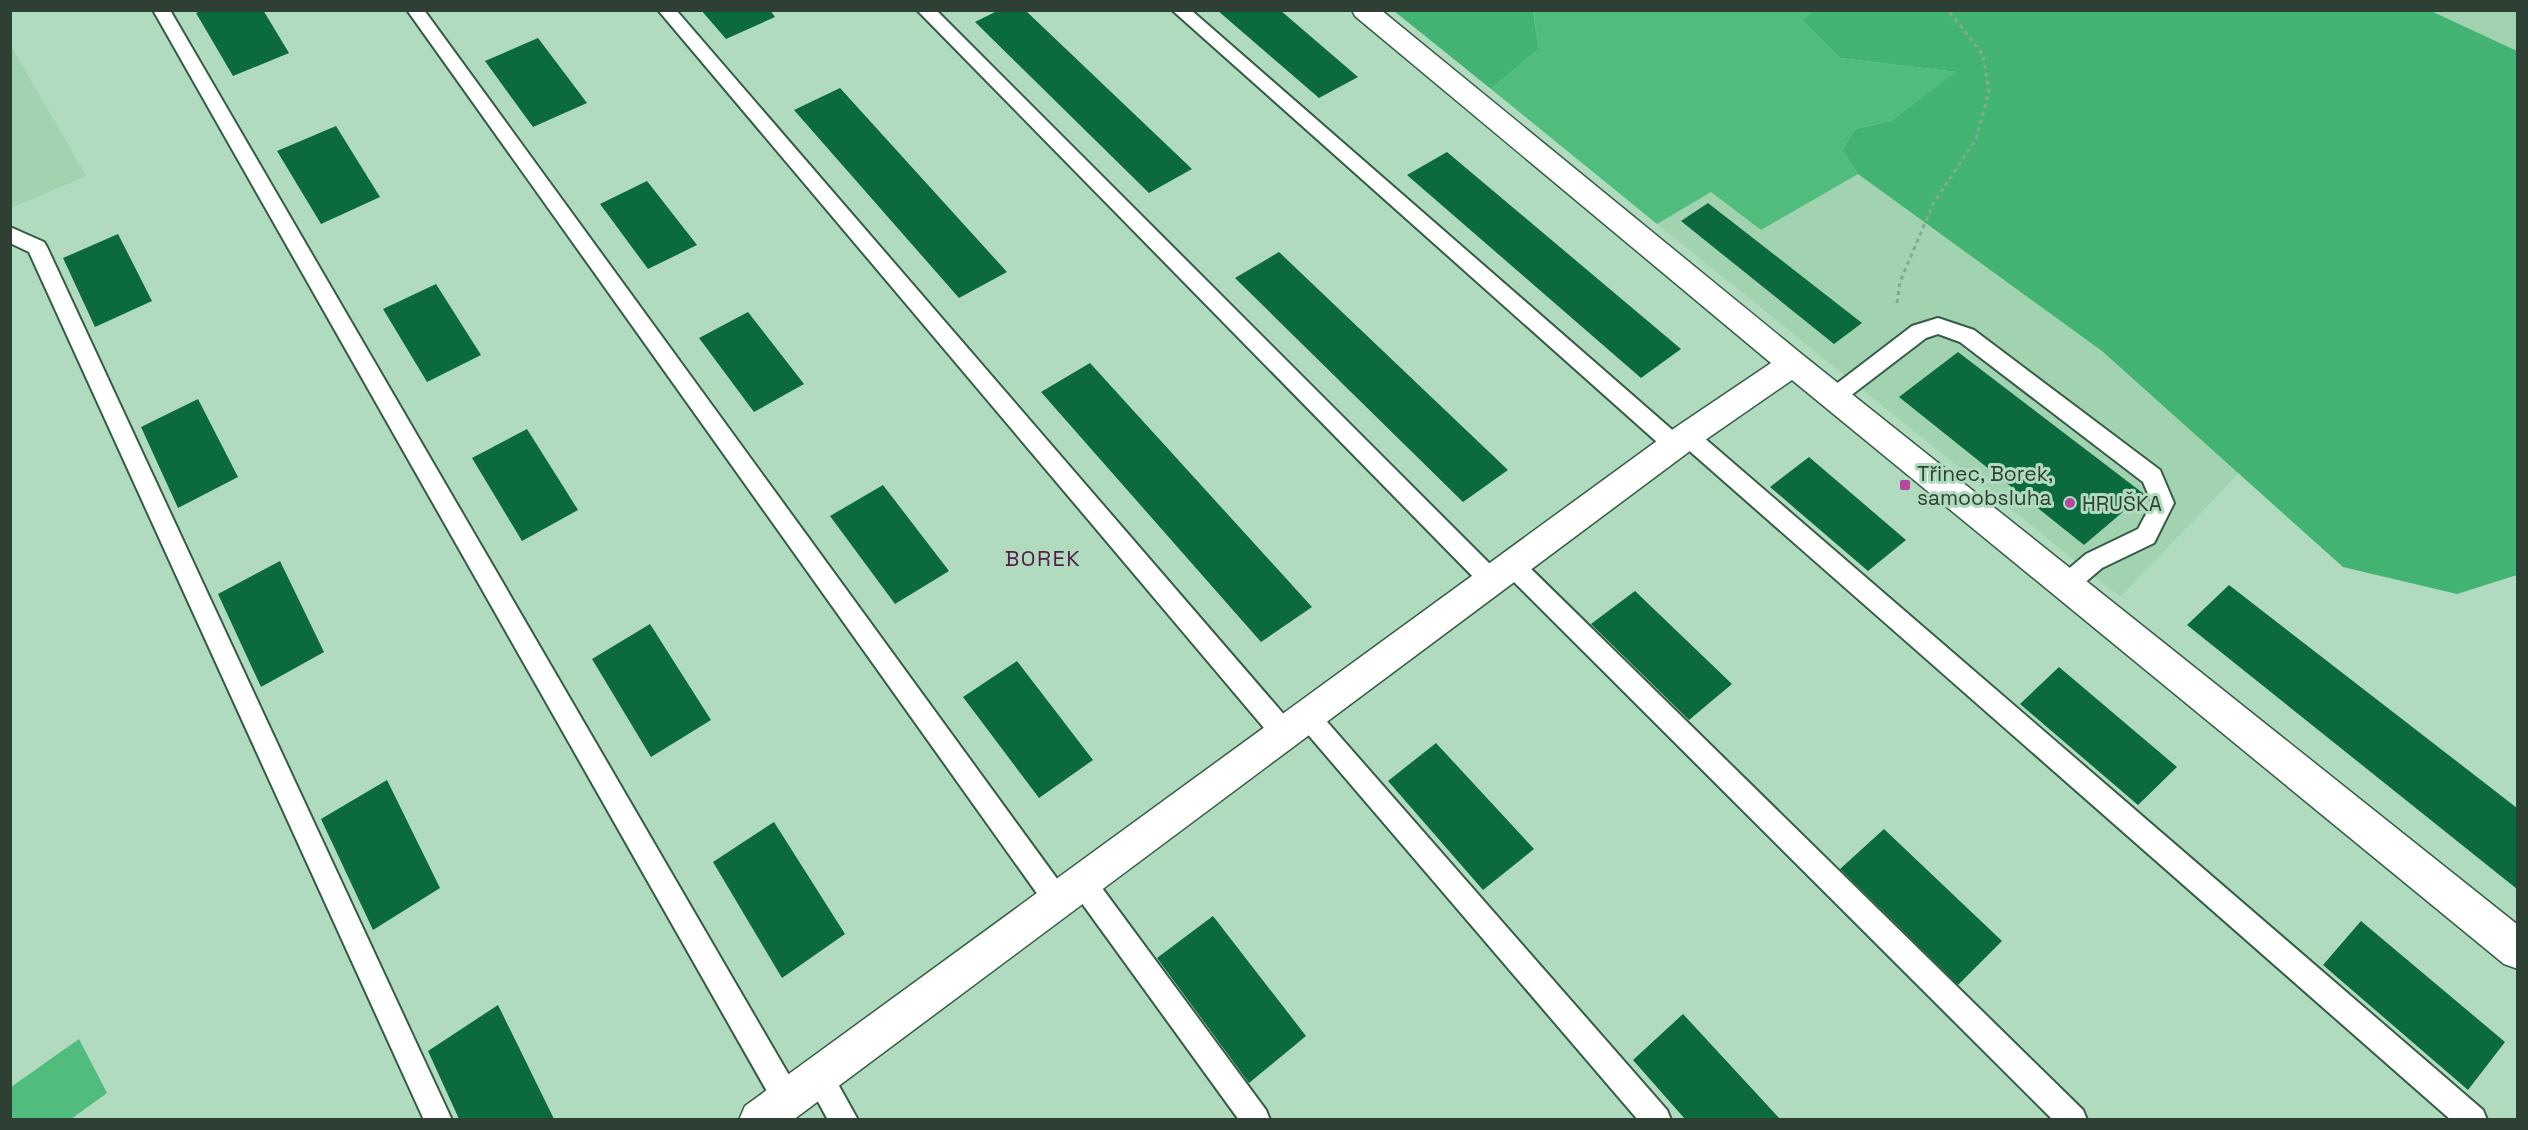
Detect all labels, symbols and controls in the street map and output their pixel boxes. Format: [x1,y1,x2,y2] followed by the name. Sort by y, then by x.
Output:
[1917,460,2053,511] place label: Třinec, Borek, samoobsluha
[1898,478,1912,492] marker: Třinec, Borek, samoobsluha
[2082,490,2162,517] place label: HRUŠKA
[2063,496,2077,510] marker: HRUŠKA
[1005,544,1081,572] district label: BOREK

